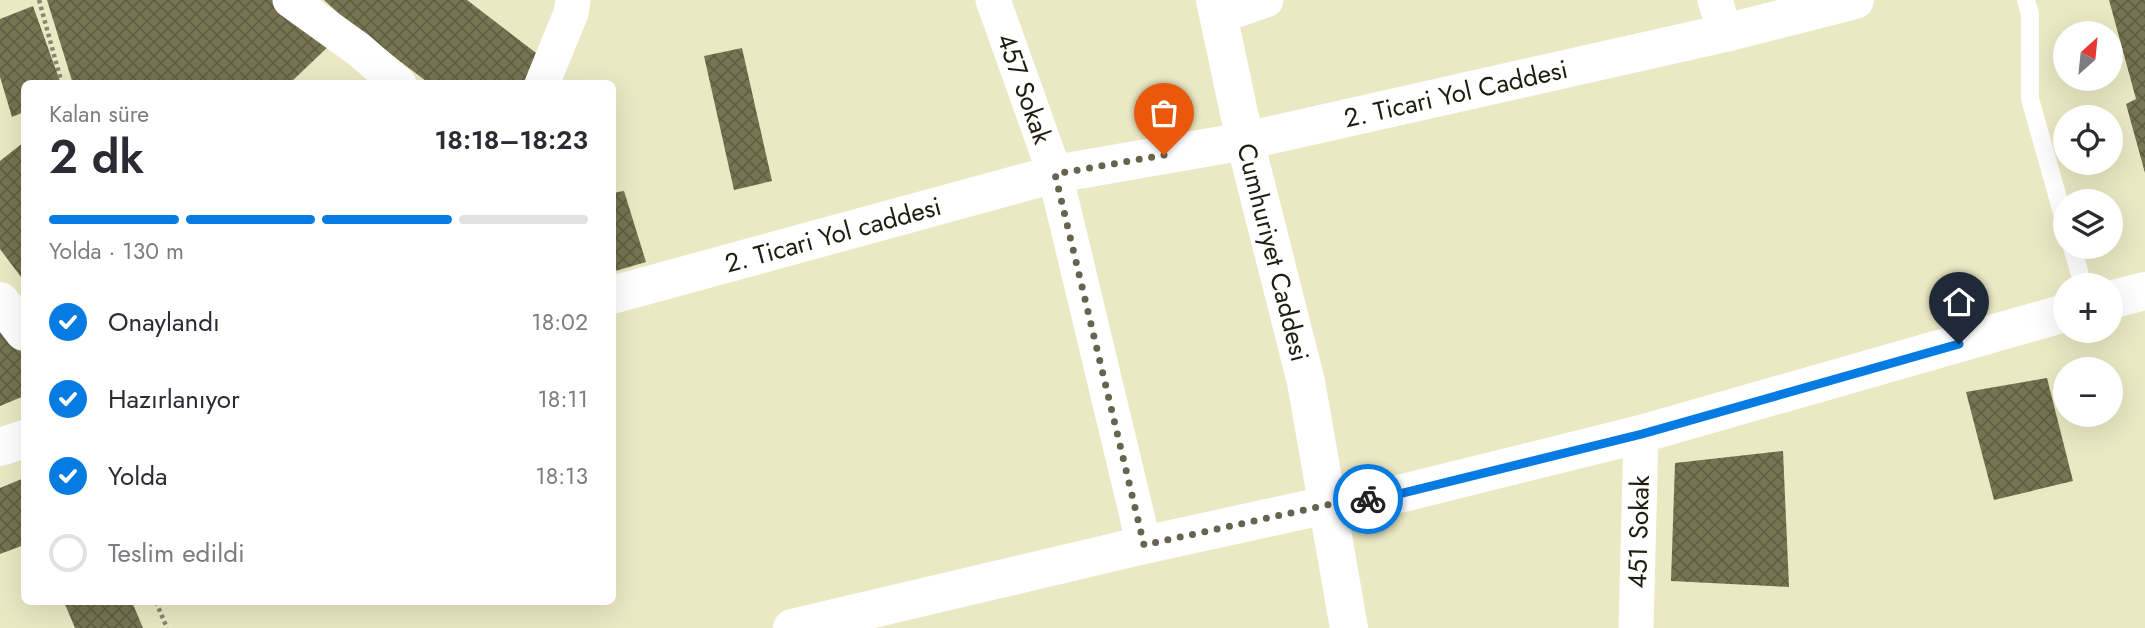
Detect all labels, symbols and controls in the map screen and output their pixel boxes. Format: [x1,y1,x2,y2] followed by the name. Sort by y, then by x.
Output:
[2053,21,2123,91] north arrow
[2053,21,2123,427] map controls
[987,28,1062,150] street label: 457 Sokak
[1340,50,1571,137] street label: 2. Ticari Yol Caddesi
[1134,83,1194,155] pin
[1145,94,1183,132] icon: bag
[49,97,149,131] text: Kalan süre
[2053,105,2123,175] button: locate
[434,121,588,159] text: 18:18–18:23
[49,124,144,190] text: 2 dk
[1227,139,1319,366] street label: Cumhuriyet Caddesi
[720,187,945,282] street label: 2. Ticari Yol caddesi
[2053,189,2123,259] button: layers
[49,234,184,268] text: Yolda · 130 m
[1929,272,1989,344] pin
[2053,273,2123,343] button: +
[1940,283,1978,321] icon: home
[49,303,87,341] icon: check
[108,303,220,341] text: Onaylandı
[531,305,588,339] text: 18:02
[2053,357,2123,427] button: −
[49,380,87,418] icon: check
[108,380,240,418] text: Hazırlanıyor
[537,382,588,416] text: 18:11
[49,457,87,495] icon: check
[108,457,168,495] text: Yolda
[535,459,588,493] text: 18:13
[1333,464,1403,534] courier
[1618,474,1659,589] street label: 451 Sokak
[1349,480,1387,518] icon: bike
[108,534,245,572] text: Teslim edildi

